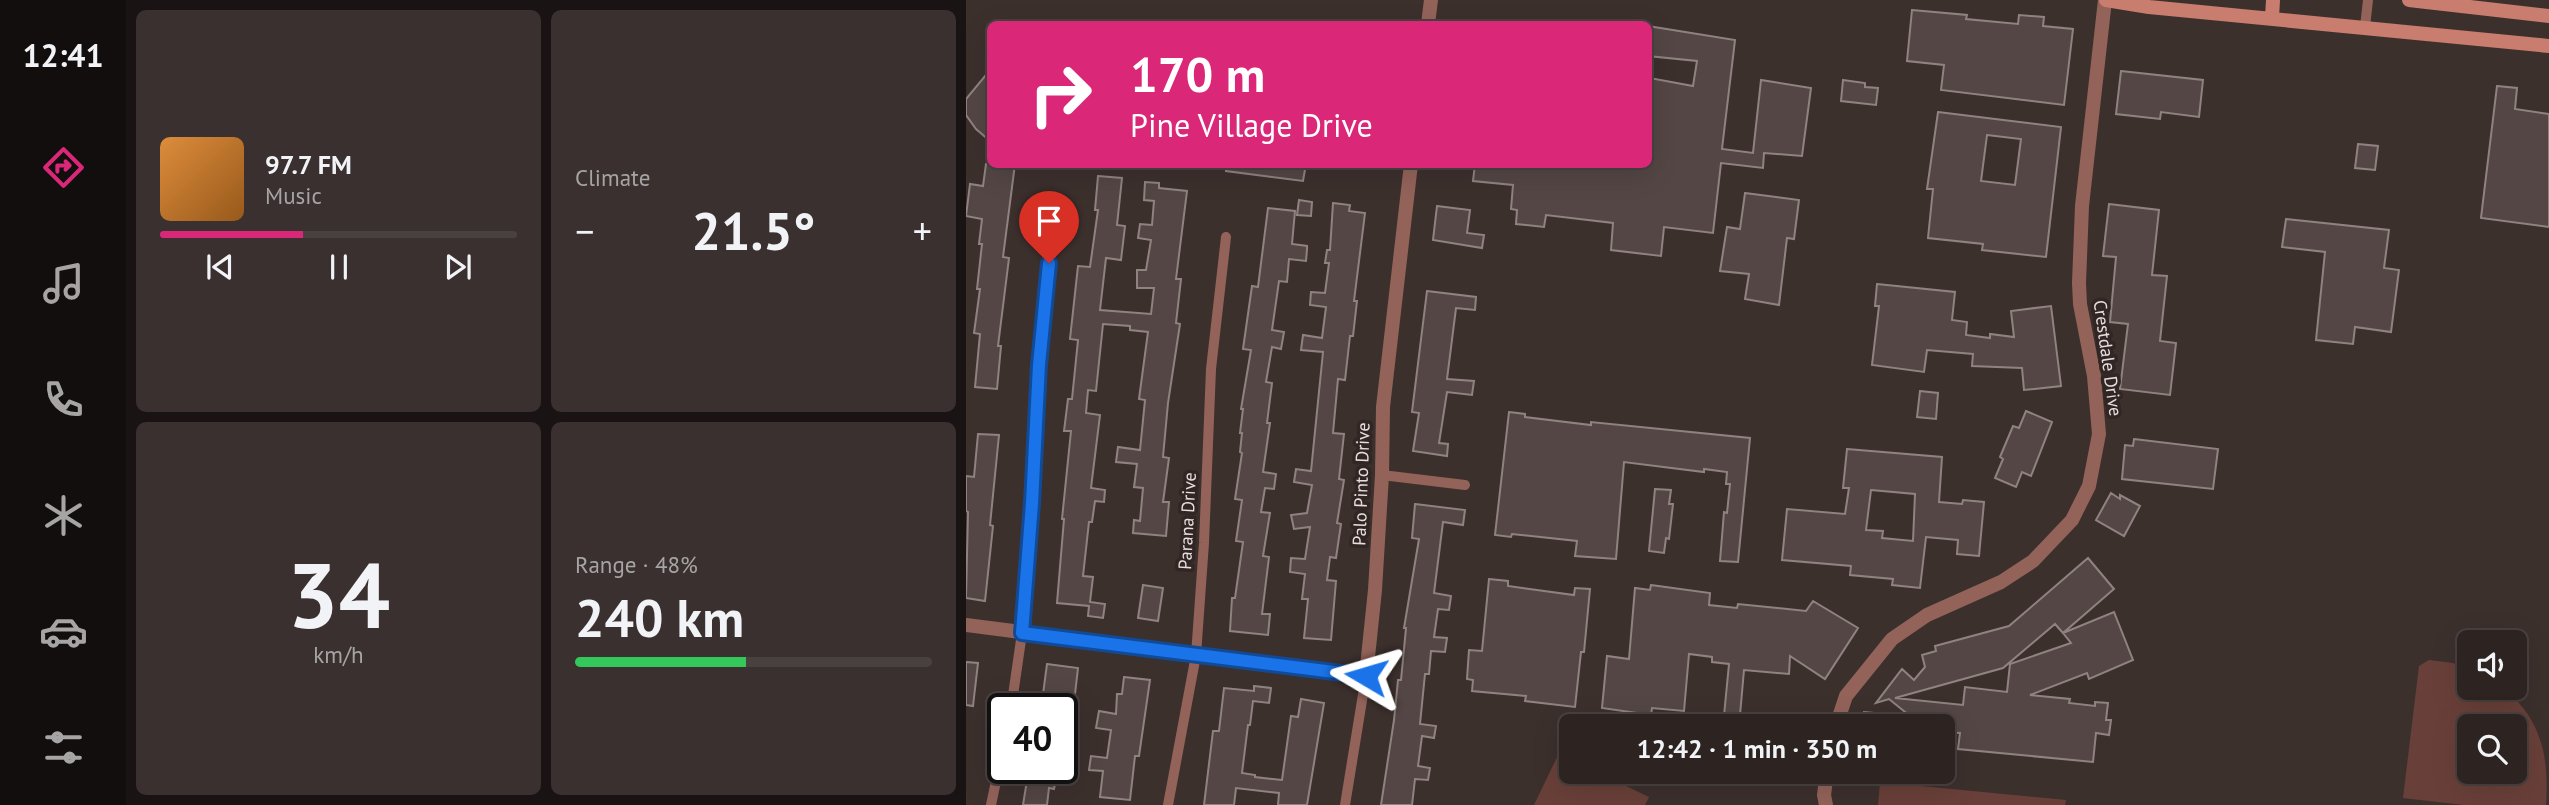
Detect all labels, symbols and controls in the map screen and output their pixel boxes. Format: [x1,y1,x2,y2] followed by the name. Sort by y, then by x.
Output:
[22,34,104,76] text: 12:41
[1130,42,1265,106] text: 170 m
[1015,49,1106,140] icon: right
[1130,104,1373,146] text: Pine Village Drive
[39,143,88,192] icon: directions
[265,148,352,181] text: 97.7 FM
[575,163,650,192] text: Climate
[265,181,322,210] text: Music
[1019,191,1079,263] pin
[692,197,815,264] text: 21.5°
[1030,202,1068,240] icon: arrive
[575,206,594,255] text: −
[913,206,932,255] text: +
[201,248,239,286] icon: previous
[320,248,358,286] icon: pause
[439,248,477,286] icon: next
[39,259,88,308] icon: music
[2088,298,2128,418] street label: Crestdale Drive
[39,375,88,424] icon: phone
[1347,422,1375,546] street label: Palo Pinto Drive
[1173,472,1201,570] street label: Parana Drive
[39,491,88,540] icon: climate
[287,535,390,653] text: 34
[575,550,698,579] text: Range · 48%
[575,584,744,651] text: 240 km
[39,607,88,656] icon: car
[2457,630,2527,784] map controls
[2457,630,2527,700] button: sound
[1329,639,1403,713] position arrow
[313,640,364,669] text: km/h
[987,693,1078,784] speed limit sign: 40
[2457,714,2527,784] button: search
[39,723,88,772] icon: filters
[1637,732,1877,765] text: 12:42 · 1 min · 350 m

